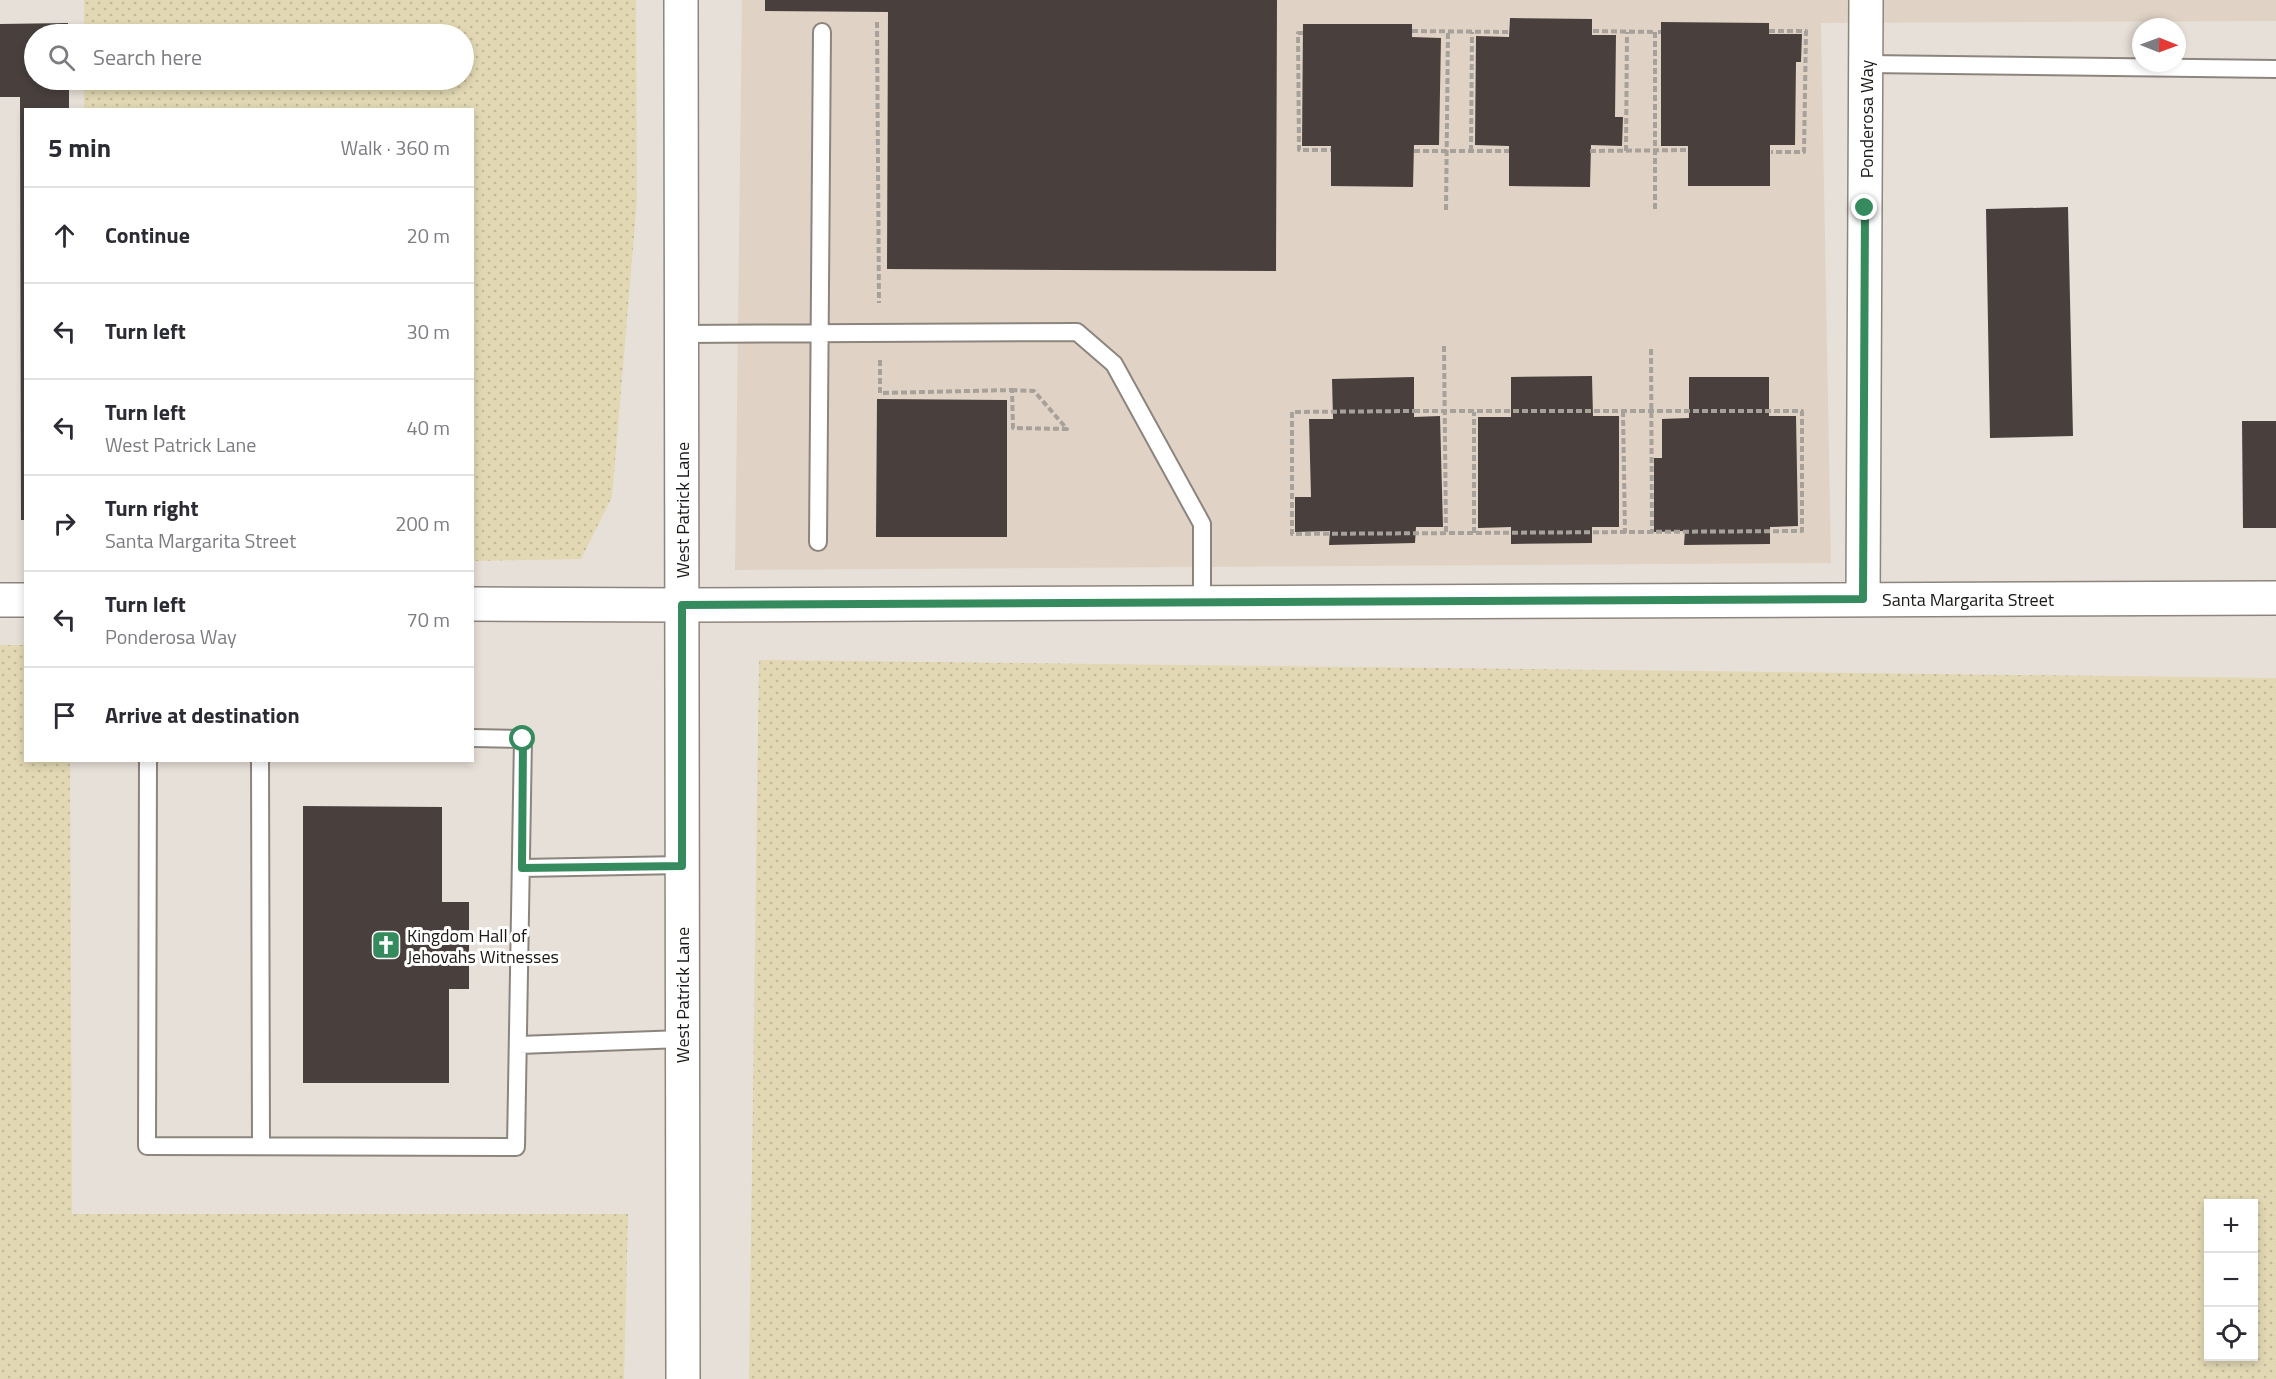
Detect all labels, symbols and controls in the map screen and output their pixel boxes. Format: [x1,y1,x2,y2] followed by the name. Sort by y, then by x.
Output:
[2132,18,2186,72] north arrow
[24,24,474,90] search box
[93,40,202,74] text: Search here
[45,41,78,74] icon: search
[1853,59,1880,178] street label: Ponderosa Way
[48,128,111,167] text: 5 min
[341,132,450,163] text: Walk · 360 m
[1851,194,1877,220] route end
[105,218,190,252] text: Continue
[48,219,81,252] icon: ahead
[406,220,450,251] text: 20 m
[105,314,186,348] text: Turn left
[48,315,81,348] icon: left
[406,316,450,347] text: 30 m
[105,395,186,429] text: Turn left
[48,411,81,444] icon: left
[406,412,450,443] text: 40 m
[105,429,256,460] text: West Patrick Lane
[669,442,696,578] street label: West Patrick Lane
[105,491,199,525] text: Turn right
[48,507,81,540] icon: right
[395,508,450,539] text: 200 m
[105,525,296,556] text: Santa Margarita Street
[1882,586,2055,613] street label: Santa Margarita Street
[105,587,186,621] text: Turn left
[48,603,81,636] icon: left
[406,604,450,635] text: 70 m
[105,621,237,652] text: Ponderosa Way
[105,698,300,732] text: Arrive at destination
[48,699,81,732] icon: arrive
[509,725,535,751] route start
[407,922,559,970] place label: Kingdom Hall of Jehovahs Witnesses
[669,927,696,1063] street label: West Patrick Lane
[370,929,402,961] church icon: Kingdom Hall of Jehovahs Witnesses
[2204,1199,2258,1361] map controls
[2204,1199,2258,1253] button: +
[2204,1253,2258,1307] button: −
[2204,1307,2258,1361] button: locate

